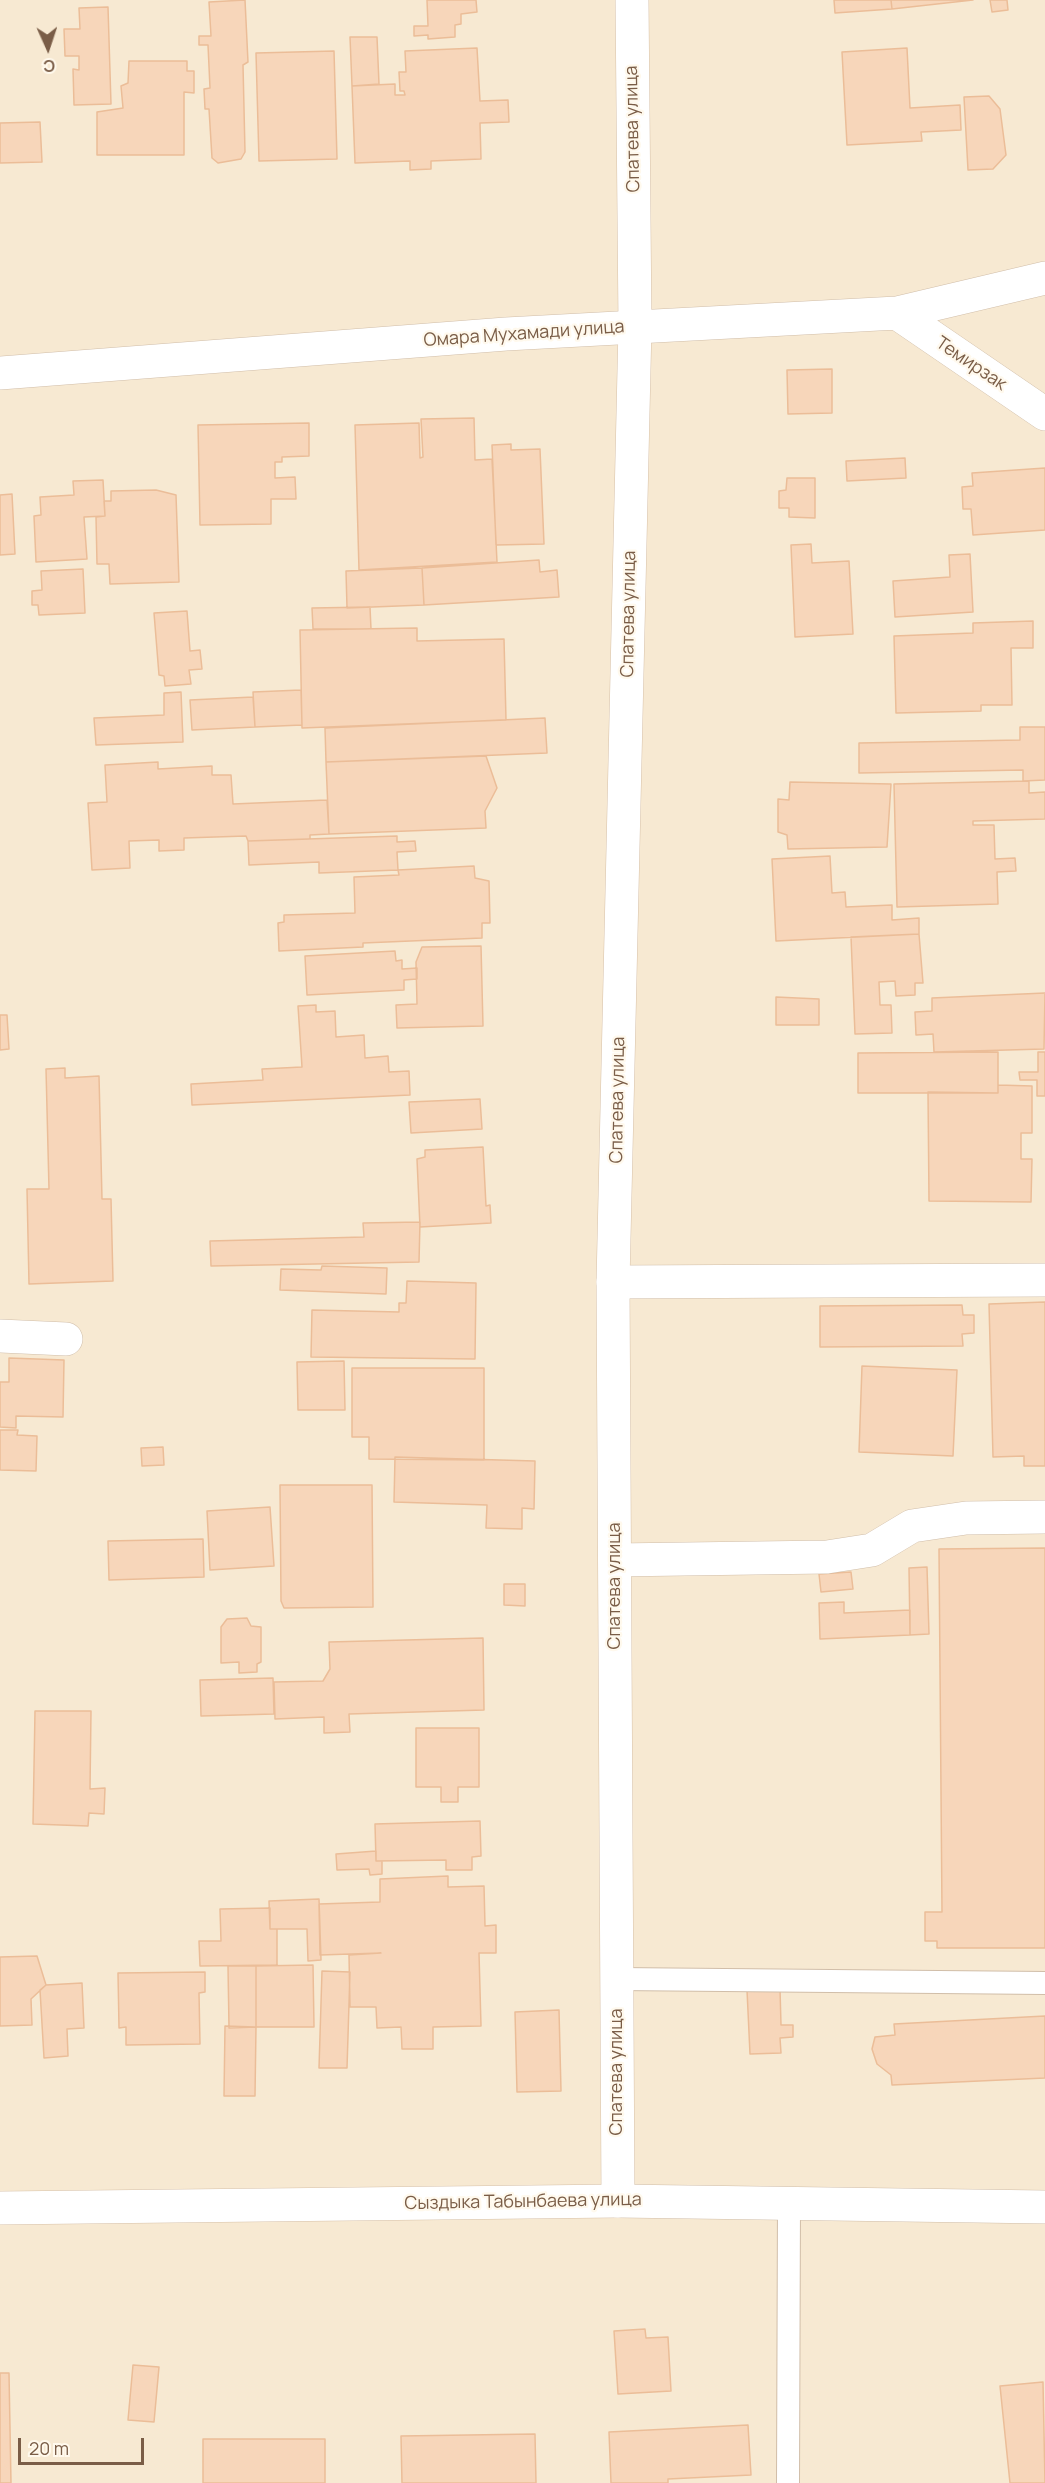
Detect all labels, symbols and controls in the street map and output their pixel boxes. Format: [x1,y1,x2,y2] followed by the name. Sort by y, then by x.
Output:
[18,18,78,78] north arrow
[42,55,55,77] text: С
[621,65,645,193] street label: Спатева улица
[423,316,625,352] street label: Омара Мухамади улица
[931,332,1011,396] street label: Темирзак
[617,550,641,678] street label: Спатева улица
[606,1036,630,1164] street label: Спатева улица
[604,1523,626,1649] street label: Спатева улица
[606,2009,628,2135] street label: Спатева улица
[404,2189,642,2215] street label: Сыздыка Табынбаева улица
[21,2426,147,2464] scale bar
[29,2436,69,2460] text: 20 m

